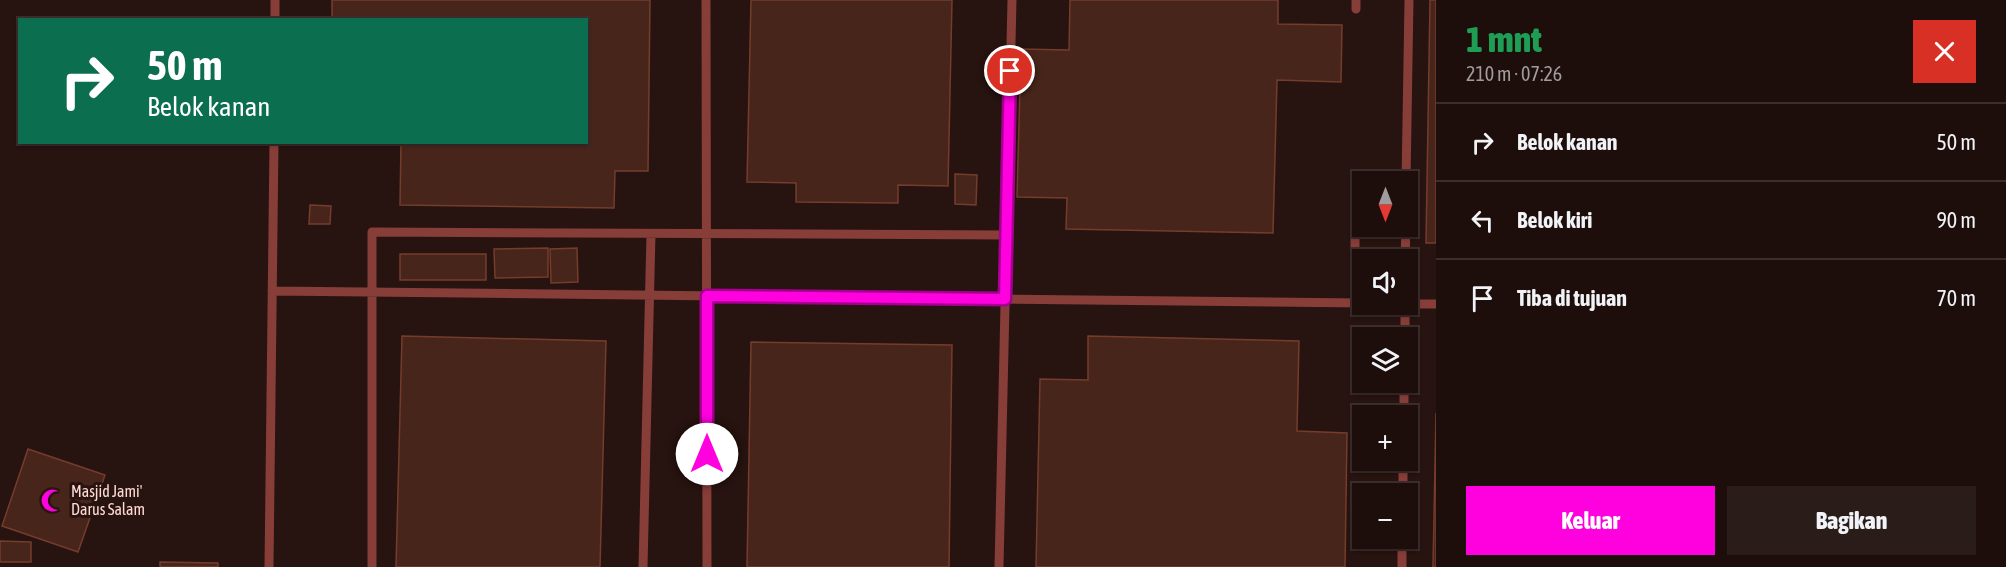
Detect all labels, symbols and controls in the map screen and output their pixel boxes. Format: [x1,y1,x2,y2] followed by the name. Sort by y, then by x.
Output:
[1466,18,1542,60] text: 1 mnt
[1913,20,1976,83] button: close
[147,41,222,89] text: 50 m
[48,42,126,120] icon: right
[984,45,1035,96] pin
[993,54,1026,87] icon: arrive
[1466,62,1562,85] text: 210 m · 07:26
[147,91,270,122] text: Belok kanan
[1466,126,1499,159] icon: right
[1517,129,1618,155] text: Belok kanan
[1936,129,1976,155] text: 50 m
[1352,171,1418,237] north arrow
[1352,171,1418,549] map controls
[1466,204,1499,237] icon: left
[1517,207,1592,233] text: Belok kiri
[1936,207,1976,233] text: 90 m
[1352,249,1418,315] button: sound
[1466,282,1499,315] icon: arrive
[1517,285,1627,311] text: Tiba di tujuan
[1936,285,1976,311] text: 70 m
[1352,327,1418,393] button: layers
[1352,405,1418,471] button: +
[675,422,739,486] position arrow
[71,482,145,518] place label: Masjid Jami' Darus Salam
[1352,483,1418,549] button: −
[1466,486,1715,555] button: Keluar
[1727,486,1976,555] button: Bagikan
[40,487,66,513] mosque icon: Masjid Jami' Darus Salam

